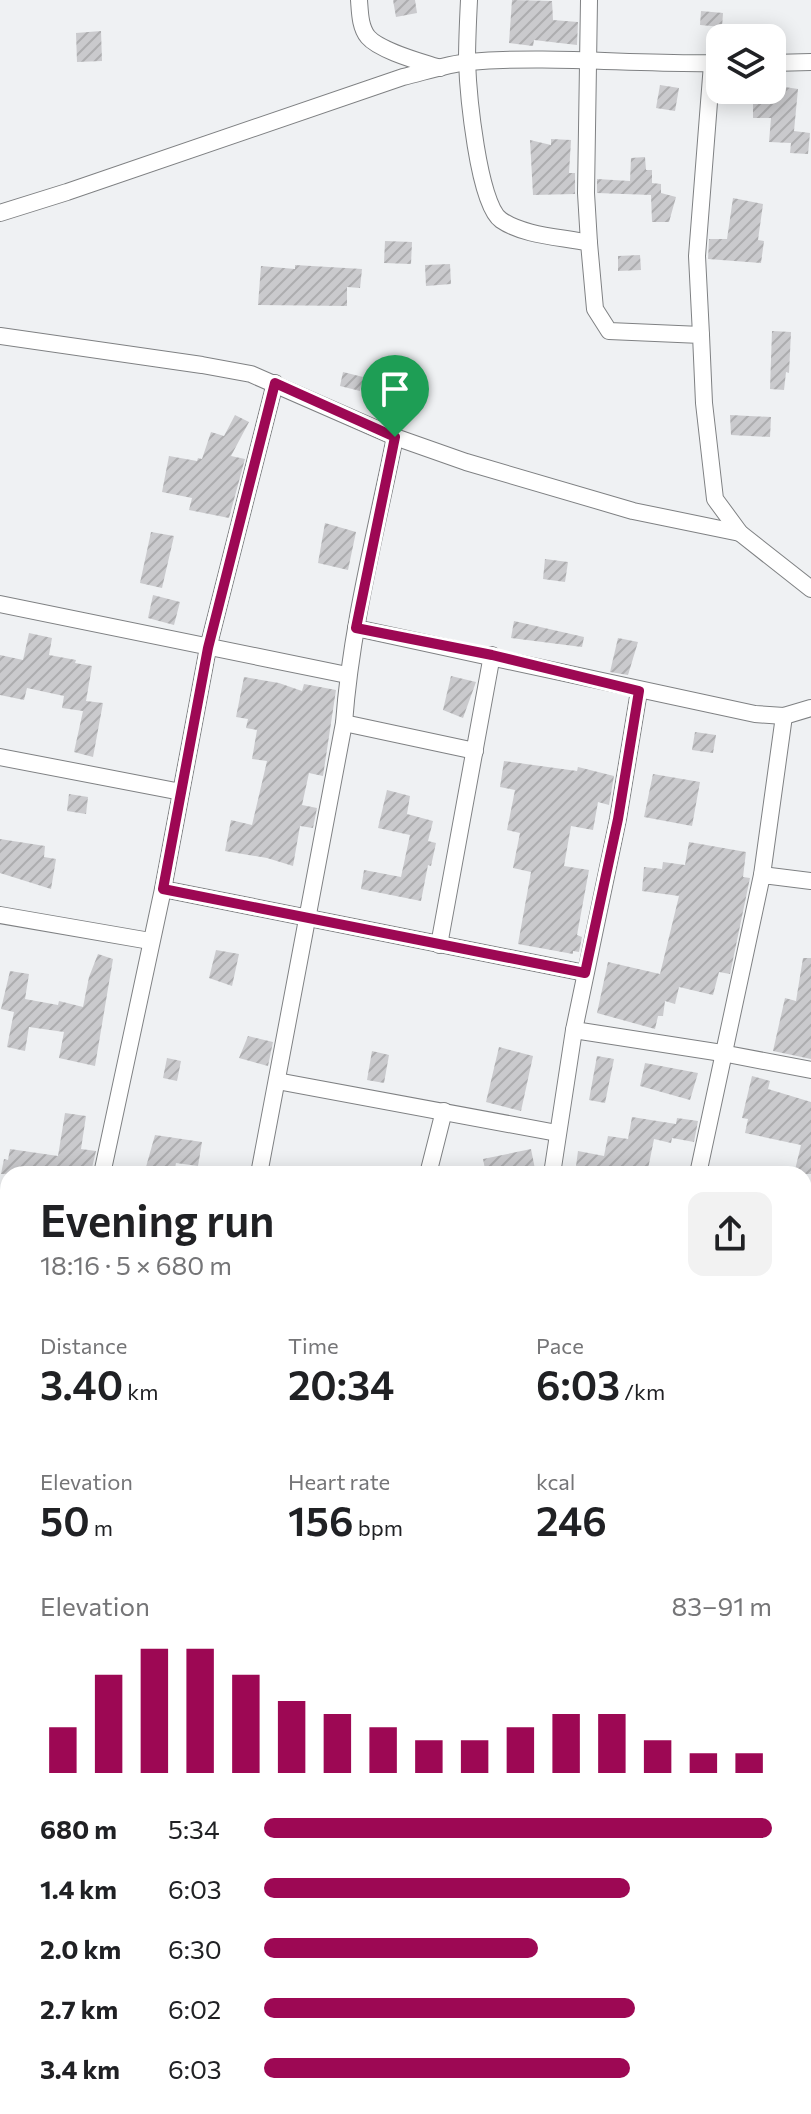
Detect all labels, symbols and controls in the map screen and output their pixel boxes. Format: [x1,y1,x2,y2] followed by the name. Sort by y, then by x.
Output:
[706,24,786,104] map controls
[706,24,786,104] button: layers
[361,355,429,437] pin
[373,367,417,411] icon: arrive
[40,1192,274,1246] text: Evening run
[688,1192,772,1276] button: share
[40,1249,232,1280] text: 18:16 · 5 × 680 m
[40,1332,127,1359] text: Distance
[288,1332,339,1359] text: Time
[536,1332,584,1359] text: Pace
[40,1359,123,1408] text: 3.40
[288,1359,394,1408] text: 20:34
[536,1359,620,1408] text: 6:03
[123,1378,158,1405] text: km
[620,1378,665,1405] text: /km
[40,1468,133,1495] text: Elevation
[288,1468,390,1495] text: Heart rate
[536,1468,575,1495] text: kcal
[40,1495,90,1544] text: 50
[288,1495,354,1544] text: 156
[536,1495,607,1544] text: 246
[90,1514,113,1541] text: m
[354,1514,403,1541] text: bpm
[40,1590,150,1621] text: Elevation
[672,1590,772,1621] text: 83–91 m
[40,1813,117,1844] text: 680 m
[168,1813,220,1844] text: 5:34
[40,1873,117,1904] text: 1.4 km
[168,1873,222,1904] text: 6:03
[40,1933,121,1964] text: 2.0 km
[168,1933,222,1964] text: 6:30
[40,1993,118,2024] text: 2.7 km
[168,1993,221,2024] text: 6:02
[40,2053,120,2084] text: 3.4 km
[168,2053,222,2084] text: 6:03

